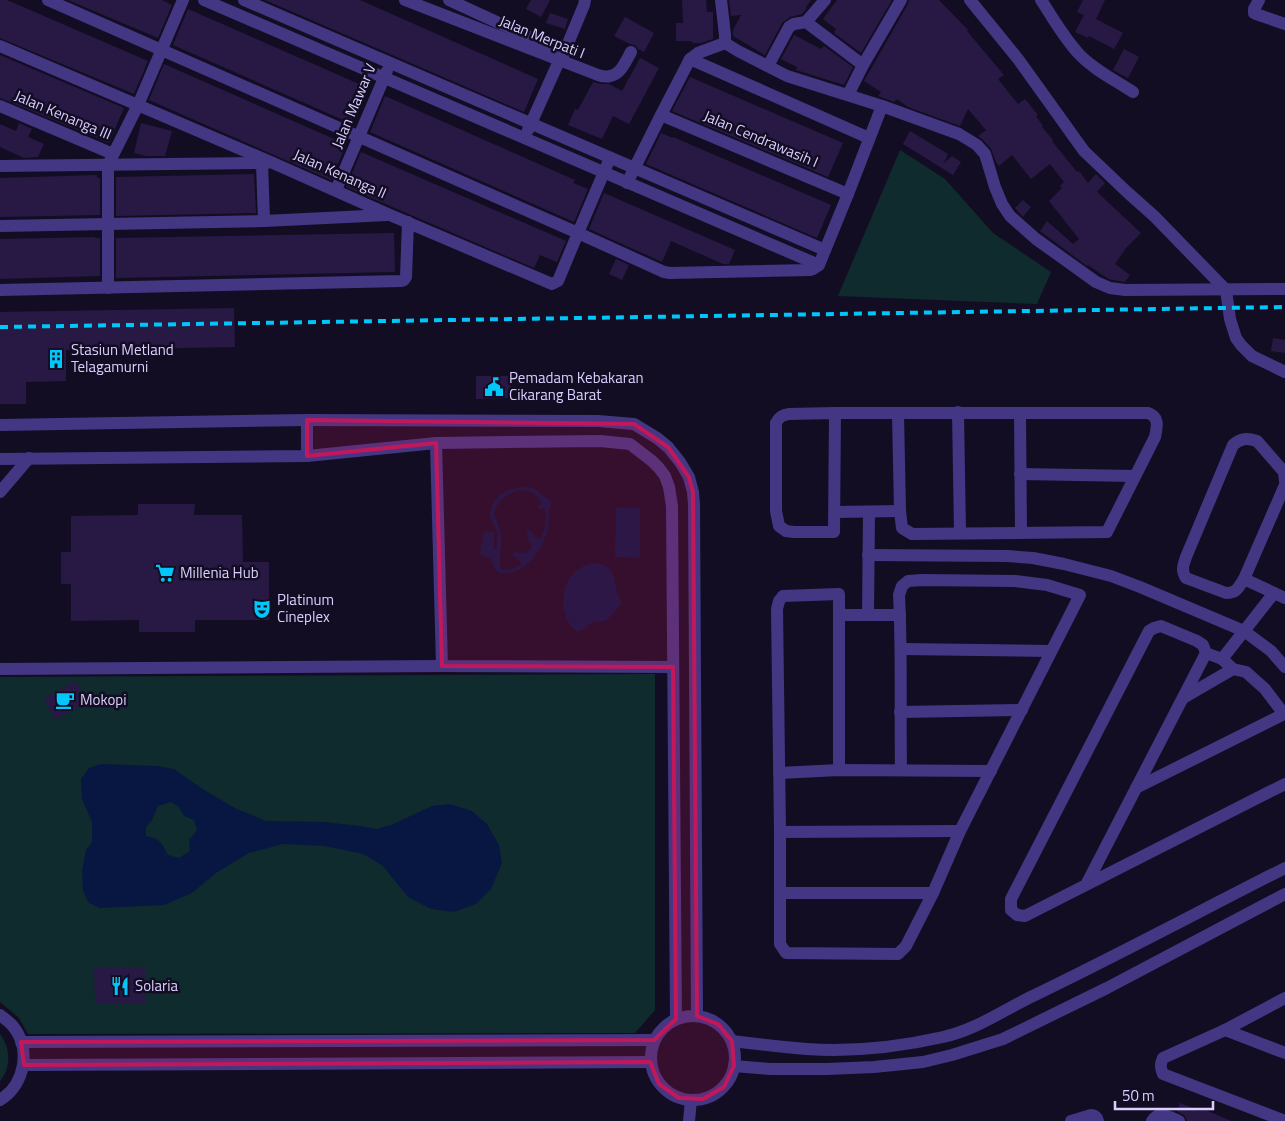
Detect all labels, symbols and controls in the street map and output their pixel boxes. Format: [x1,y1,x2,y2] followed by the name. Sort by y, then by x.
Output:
[496,9,588,64] street label: Jalan Merpati I
[325,59,382,152] street label: Jalan Mawar V
[11,84,115,145] street label: Jalan Kenanga III
[700,104,822,173] street label: Jalan Cendrawasih I
[290,143,390,204] street label: Jalan Kenanga II
[71,338,174,378] place label: Stasiun Metland Telagamurni
[45,348,67,370] building icon: Stasiun Metland Telagamurni
[509,366,643,406] place label: Pemadam Kebakaran Cikarang Barat
[483,376,505,398] public building icon: Pemadam Kebakaran Cikarang Barat
[180,561,259,584] place label: Millenia Hub
[154,562,176,584] supermarket icon: Millenia Hub
[277,588,334,628] place label: Platinum Cineplex
[251,598,273,620] theatre icon: Platinum Cineplex
[80,688,127,711] place label: Mokopi
[54,689,76,711] cafe icon: Mokopi
[135,974,179,997] place label: Solaria
[109,975,131,997] restaurant icon: Solaria
[1115,1078,1212,1110] scale bar
[1122,1084,1155,1107] text: 50 m

